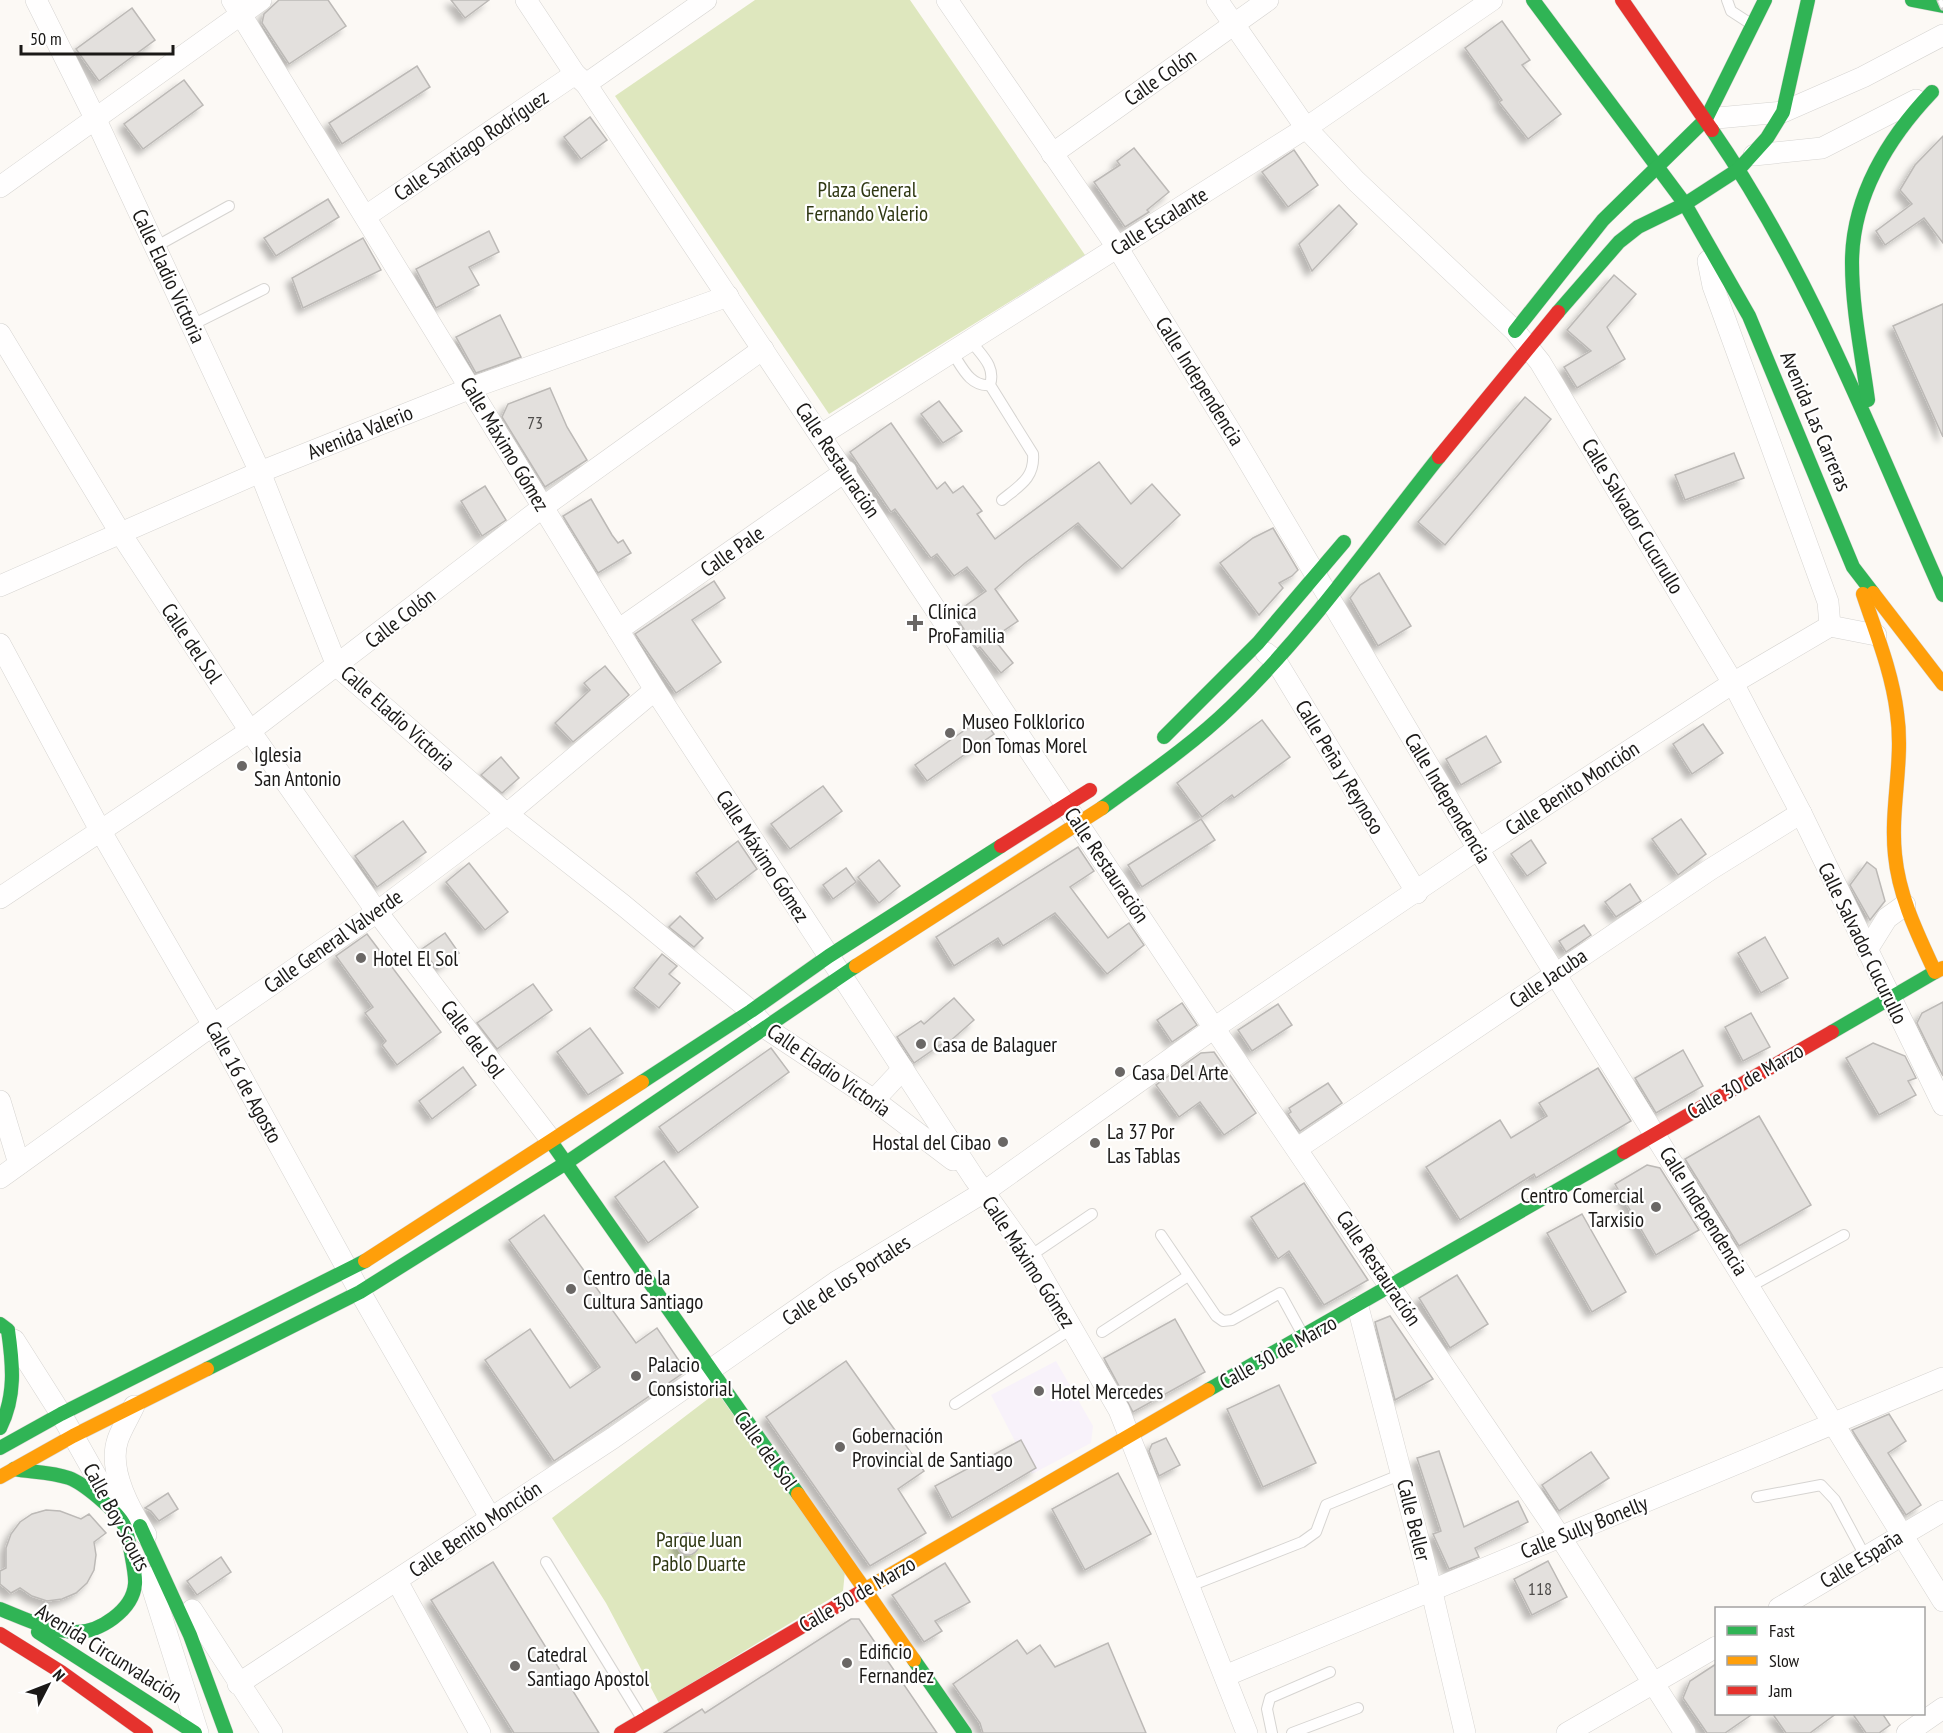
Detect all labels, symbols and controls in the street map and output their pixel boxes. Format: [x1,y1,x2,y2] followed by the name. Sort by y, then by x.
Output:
[21,18,172,56] scale bar
[30,27,62,50] text: 50 m
[1119,42,1201,112] street label: Calle Colón
[389,83,553,207] street label: Calle Santiago Rodríguez
[806,176,928,227] park label: Plaza General Fernando Valerio
[1105,181,1213,261] street label: Calle Escalante
[126,205,212,347] street label: Calle Eladio Victoria
[1150,312,1250,450] street label: Calle Independencia
[1774,347,1858,495] street label: Avenida Las Carreras
[454,372,556,516] street label: Calle Máximo Gómez
[789,397,887,523] street label: Calle Restauración
[303,399,417,465] street label: Avenida Valerio
[527,411,543,434] house number: 73
[1576,433,1690,599] street label: Calle Salvador Cucurullo
[695,519,769,583] street label: Calle Pale
[359,582,441,654] street label: Calle Colón
[155,598,229,688] street label: Calle del Sol
[928,598,1005,649] place label: Clínica ProFamilia
[906,614,924,632] marker: Clínica ProFamilia
[335,660,461,776] street label: Calle Eladio Victoria
[1289,695,1391,839] street label: Calle Peña y Reynoso
[962,708,1087,759] place label: Museo Folklorico Don Tomas Morel
[943,726,957,740] marker: Museo Folklorico Don Tomas Morel
[1399,728,1497,868] street label: Calle Independencia
[1500,735,1644,841] street label: Calle Benito Monción
[254,741,341,792] place label: Iglesia San Antonio
[235,759,249,773] marker: Iglesia San Antonio
[710,785,816,927] street label: Calle Máximo Gómez
[1058,802,1156,928] street label: Calle Restauración
[1812,858,1914,1028] street label: Calle Salvador Cucurullo
[258,883,408,999] street label: Calle General Valverde
[1504,942,1592,1014] street label: Calle Jacuba
[373,945,458,972] place label: Hotel El Sol
[354,951,368,965] marker: Hotel El Sol
[435,995,511,1083] street label: Calle del Sol
[199,1016,289,1148] street label: Calle 16 de Agosto
[762,1017,896,1123] street label: Calle Eladio Victoria
[933,1031,1057,1058] place label: Casa de Balaguer
[914,1037,928,1051] marker: Casa de Balaguer
[1682,1037,1808,1125] street label: Calle 30 de Marzo
[1132,1059,1229,1086] place label: Casa Del Arte
[1113,1065,1127,1079] marker: Casa Del Arte
[1107,1118,1180,1169] place label: La 37 Por Las Tablas
[872,1129,991,1156] place label: Hostal del Cibao
[996,1135,1010,1149] marker: Hostal del Cibao
[1088,1136,1102,1150] marker: La 37 Por Las Tablas
[1654,1142,1754,1280] street label: Calle Independencia
[1520,1182,1644,1233] place label: Centro Comercial Tarxisio
[976,1191,1082,1333] street label: Calle Máximo Gómez
[1649,1200,1663,1214] marker: Centro Comercial Tarxisio
[1330,1205,1428,1331] street label: Calle Restauración
[777,1229,915,1331] street label: Calle de los Portales
[583,1264,703,1315] place label: Centro de la Cultura Santiago
[564,1282,578,1296] marker: Centro de la Cultura Santiago
[1215,1309,1341,1395] street label: Calle 30 de Marzo
[648,1351,732,1402] place label: Palacio Consistorial
[629,1369,643,1383] marker: Palacio Consistorial
[1051,1378,1163,1405] place label: Hotel Mercedes
[1032,1384,1046,1398] marker: Hotel Mercedes
[728,1405,804,1495] street label: Calle del Sol
[852,1422,1013,1473] place label: Gobernación Provincial de Santiago
[833,1440,847,1454] marker: Gobernación Provincial de Santiago
[77,1458,157,1576] street label: Calle Boy Scouts
[404,1475,546,1583] street label: Calle Benito Monción
[1391,1476,1437,1564] street label: Calle Beller
[1516,1489,1652,1565] street label: Calle Sully Bonelly
[1815,1524,1907,1594] street label: Calle España
[652,1526,746,1577] park label: Parque Juan Pablo Duarte
[794,1550,920,1638] street label: Calle 30 de Marzo
[1528,1577,1552,1600] house number: 118
[31,1597,187,1709] street label: Avenida Circunvalación
[1715,1607,1925,1715] legend
[1769,1619,1795,1642] text: Fast
[859,1638,934,1689] place label: Edificio Fernandez
[527,1641,649,1692] place label: Catedral Santiago Apostol
[1769,1649,1800,1672] text: Slow
[18,1655,78,1715] north arrow
[840,1656,854,1670] marker: Edificio Fernandez
[508,1659,522,1673] marker: Catedral Santiago Apostol
[49,1665,69,1685] text: N
[1768,1679,1792,1702] text: Jam

